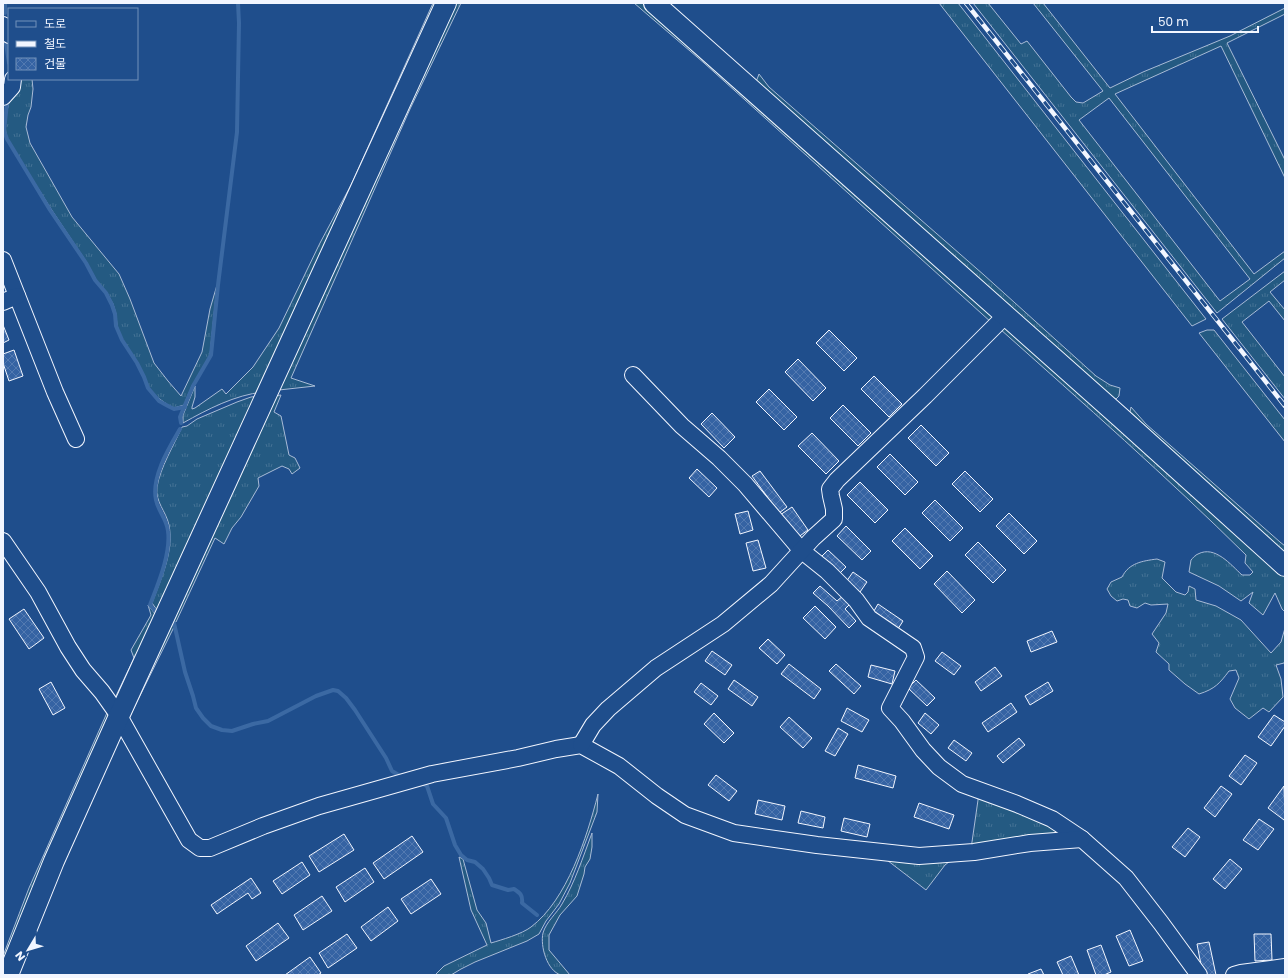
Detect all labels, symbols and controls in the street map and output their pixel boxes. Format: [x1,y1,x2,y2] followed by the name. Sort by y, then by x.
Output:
[8,8,138,80] legend
[1152,8,1258,34] scale bar
[1158,13,1189,30] text: 50 m
[44,15,66,32] text: 도로
[44,35,66,52] text: 철도
[44,55,66,72] text: 건물
[8,930,48,970] north arrow
[11,948,29,964] text: N

